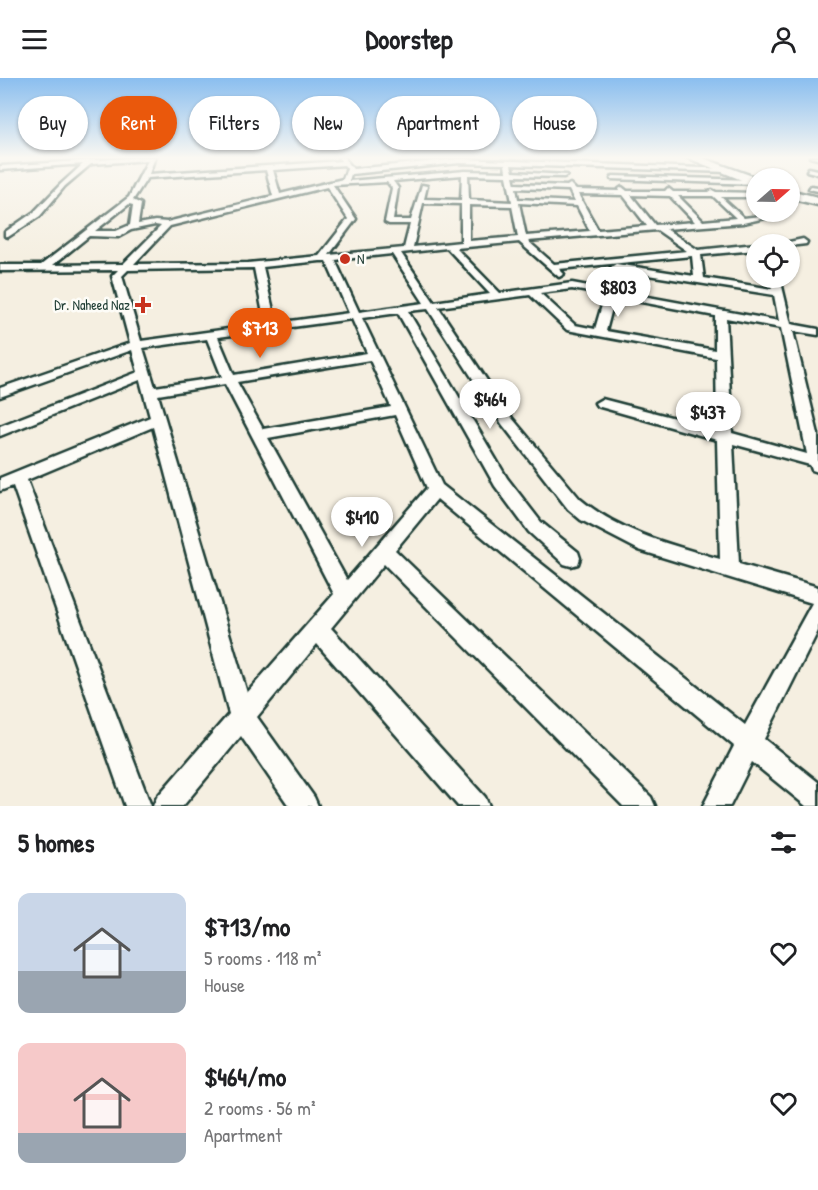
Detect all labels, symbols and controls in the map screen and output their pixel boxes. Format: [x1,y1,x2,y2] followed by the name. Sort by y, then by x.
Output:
[366,21,452,57] text: Doorstep
[18,23,51,56] icon: menu
[767,23,800,56] icon: person
[18,96,88,150] chip: Buy
[100,96,177,150] chip: Rent
[189,96,280,150] chip: Filters
[292,96,364,150] chip: New
[376,96,500,150] chip: Apartment
[512,96,597,150] chip: House
[746,168,800,222] north arrow
[746,168,800,288] map controls
[746,234,800,288] button: locate
[357,249,364,268] place label: N
[338,252,352,266] marker: N
[582,267,654,318] pin: $803
[600,273,636,300] text: $803
[54,295,130,314] place label: Dr. Naheed Naz
[134,296,152,314] marker: Dr. Naheed Naz
[224,308,296,359] pin: $713
[242,314,278,341] text: $713
[454,379,526,430] pin: $464
[473,385,507,412] text: $464
[672,392,744,443] pin: $437
[690,398,726,425] text: $437
[326,497,398,548] pin: $410
[345,503,379,530] text: $410
[18,825,94,860] text: 5 homes
[767,826,800,859] icon: filters
[204,909,290,944] text: $713/mo
[66,917,138,989] icon: home
[767,937,800,970] icon: heart
[204,944,321,971] text: 5 rooms · 118 m²
[204,971,245,998] text: House
[204,1059,286,1094] text: $464/mo
[66,1067,138,1139] icon: home
[767,1087,800,1120] icon: heart
[204,1094,316,1121] text: 2 rooms · 56 m²
[204,1121,282,1148] text: Apartment

